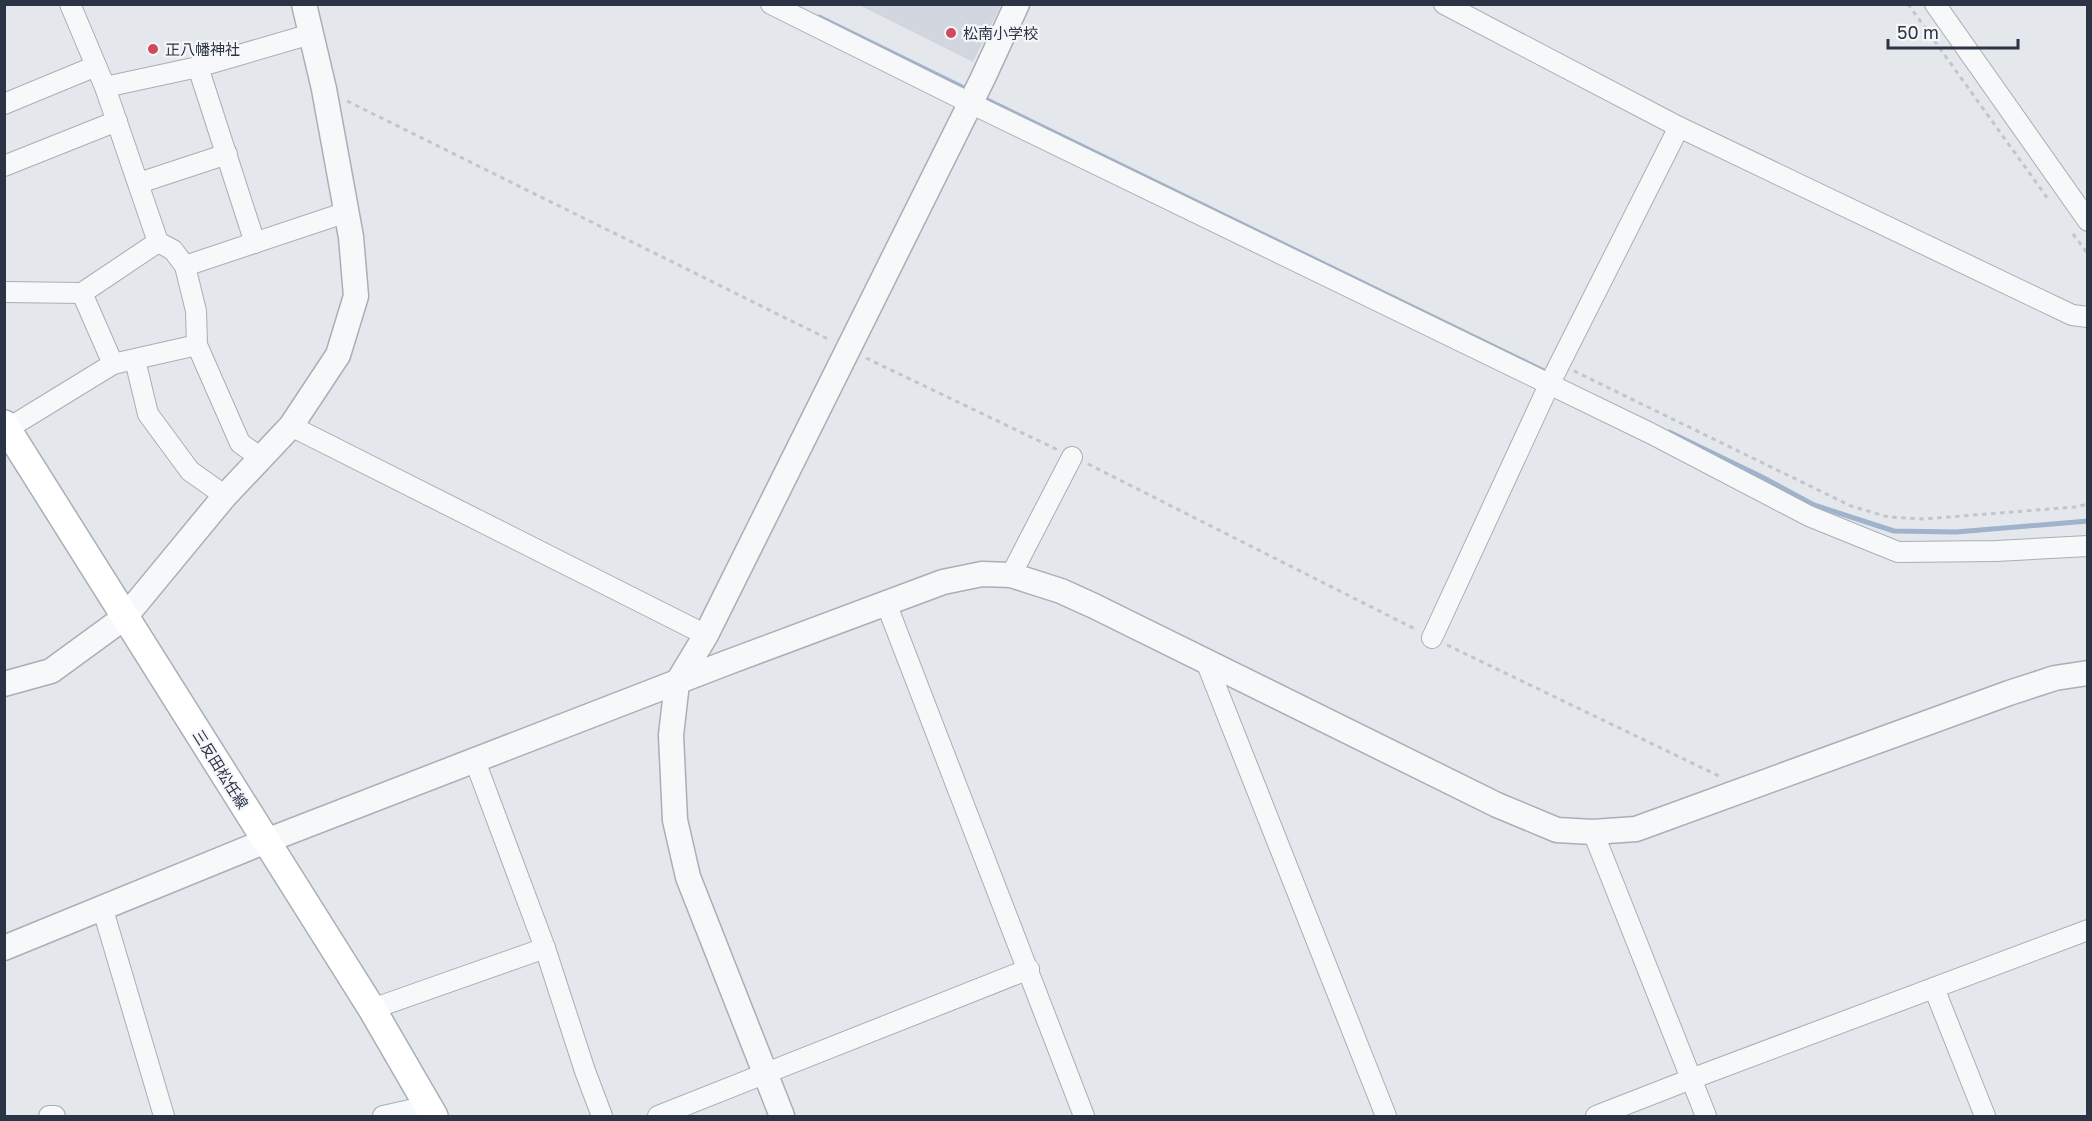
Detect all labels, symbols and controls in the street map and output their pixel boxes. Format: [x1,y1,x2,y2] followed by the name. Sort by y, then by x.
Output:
[1888,12,2018,50] scale bar
[1897,21,1939,43] text: 50 m
[963,24,1038,42] place label: 松南小学校
[944,26,958,40] marker: 松南小学校
[165,40,240,58] place label: 正八幡神社
[146,42,160,56] marker: 正八幡神社
[190,726,252,812] street label: 三反田松任線

